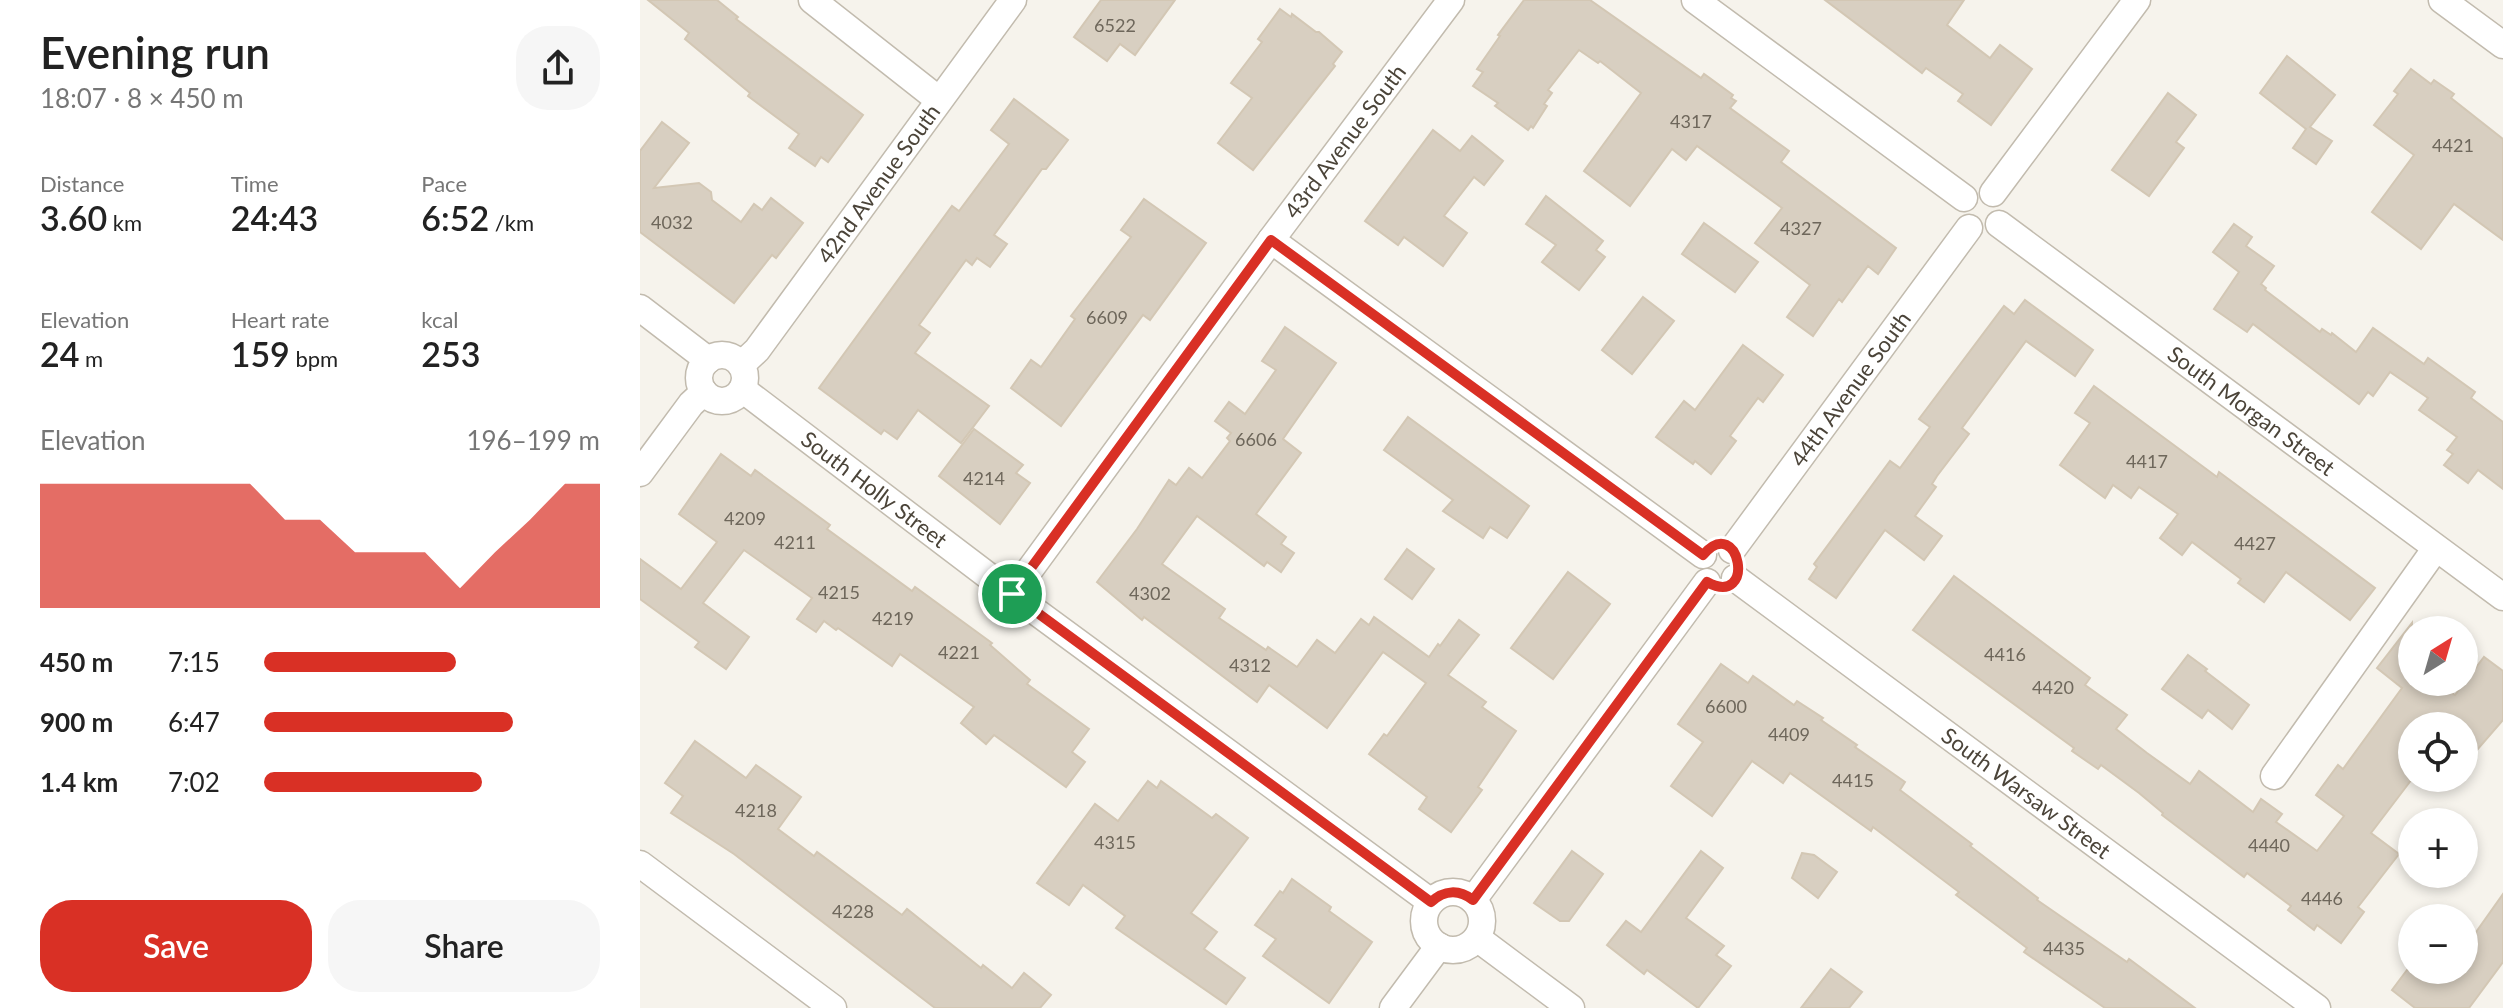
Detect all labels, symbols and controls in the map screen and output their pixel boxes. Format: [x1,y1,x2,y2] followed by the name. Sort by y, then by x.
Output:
[1094,14,1136,36] house number: 6522
[40,26,270,78] text: Evening run
[516,26,600,110] button: share
[1278,59,1411,223] street label: 43rd Avenue South
[40,82,244,114] text: 18:07 · 8 × 450 m
[811,99,945,268] street label: 42nd Avenue South
[1670,110,1712,132] house number: 4317
[2432,134,2474,156] house number: 4421
[40,170,124,197] text: Distance
[231,170,279,197] text: Time
[421,170,467,197] text: Pace
[40,197,107,238] text: 3.60
[231,197,318,238] text: 24:43
[421,197,489,238] text: 6:52
[107,209,142,236] text: km
[489,209,534,236] text: /km
[651,211,693,233] house number: 4032
[1780,217,1822,239] house number: 4327
[40,306,129,333] text: Elevation
[231,306,329,333] text: Heart rate
[421,306,459,333] text: kcal
[1086,306,1128,328] house number: 6609
[1784,306,1916,471] street label: 44th Avenue South
[40,333,79,374] text: 24
[231,333,290,374] text: 159
[421,333,481,374] text: 253
[2163,340,2341,481] street label: South Morgan Street
[79,345,103,372] text: m
[290,345,338,372] text: bpm
[40,424,146,456] text: Elevation
[466,424,600,456] text: 196–199 m
[796,425,953,553] street label: South Holly Street
[1235,428,1277,450] house number: 6606
[2126,450,2168,472] house number: 4417
[963,467,1005,489] house number: 4214
[724,507,766,529] house number: 4209
[774,531,816,553] house number: 4211
[2234,532,2276,554] house number: 4427
[978,560,1046,628] pin
[990,572,1034,616] icon: arrive
[818,581,860,603] house number: 4215
[1129,582,1171,604] house number: 4302
[872,607,914,629] house number: 4219
[2398,616,2478,696] north arrow
[2398,616,2478,984] map controls
[938,641,980,663] house number: 4221
[1984,643,2026,665] house number: 4416
[40,646,113,678] text: 450 m
[168,646,220,678] text: 7:15
[1229,654,1271,676] house number: 4312
[2032,676,2074,698] house number: 4420
[1705,695,1747,717] house number: 6600
[40,706,113,738] text: 900 m
[168,706,220,738] text: 6:47
[2398,712,2478,792] button: locate
[1937,721,2116,864] street label: South Warsaw Street
[1768,723,1810,745] house number: 4409
[40,766,118,798] text: 1.4 km
[168,766,220,798] text: 7:02
[1832,769,1874,791] house number: 4415
[735,799,777,821] house number: 4218
[2398,808,2478,888] button: +
[1094,831,1136,853] house number: 4315
[2248,834,2290,856] house number: 4440
[2301,887,2343,909] house number: 4446
[40,900,312,992] button: Save
[328,900,600,992] button: Share
[832,900,874,922] house number: 4228
[2398,904,2478,984] button: −
[2043,937,2085,959] house number: 4435

